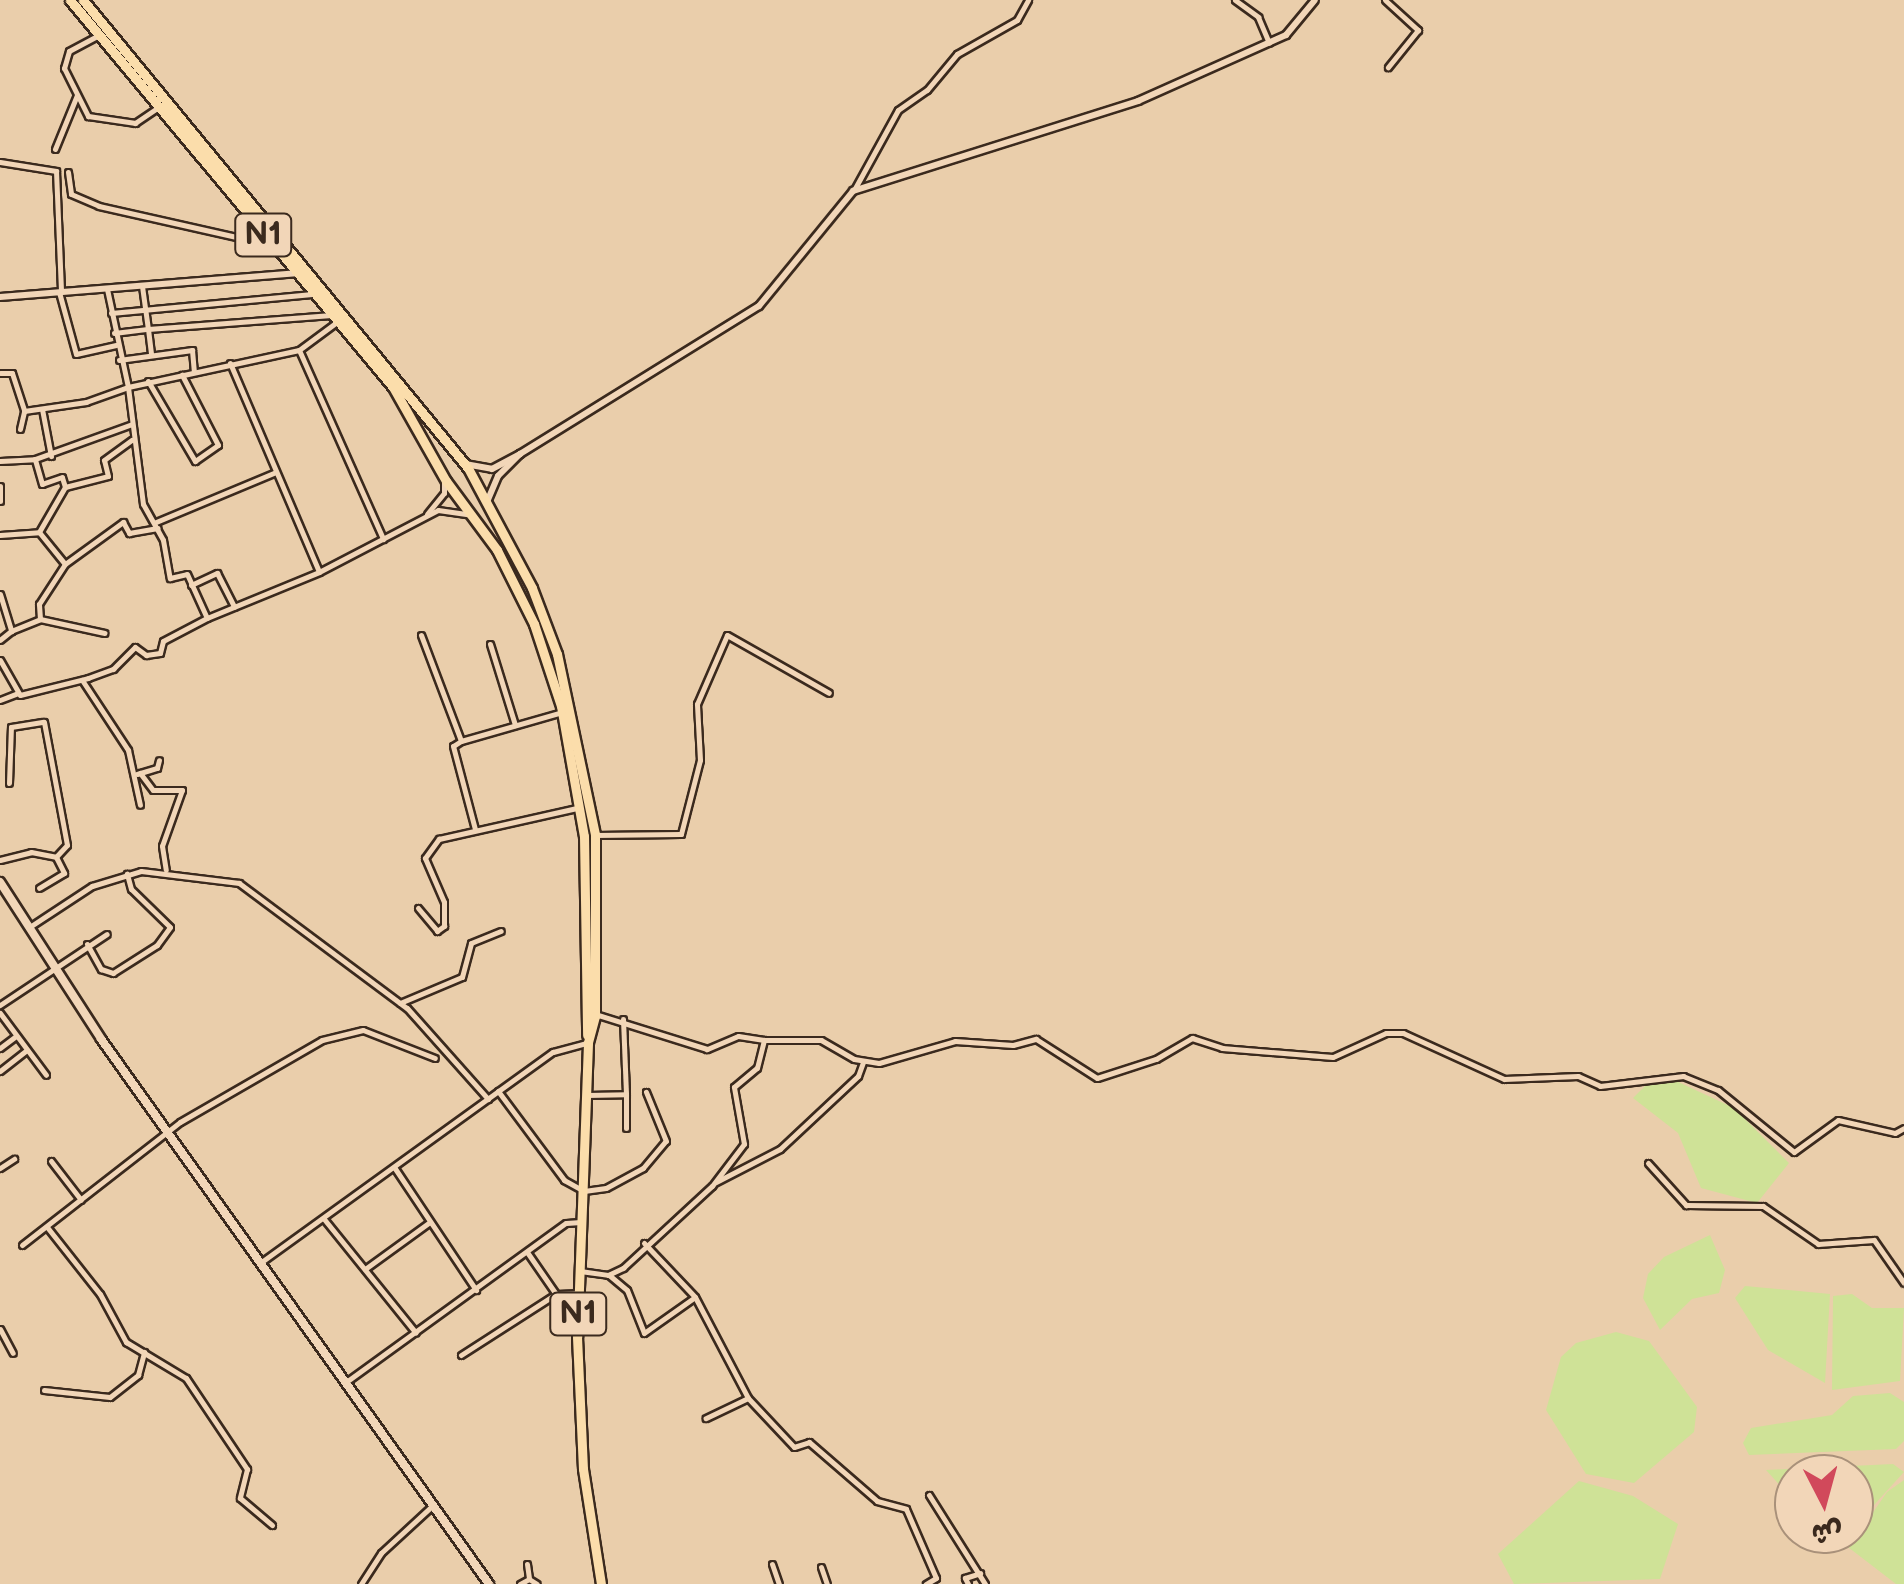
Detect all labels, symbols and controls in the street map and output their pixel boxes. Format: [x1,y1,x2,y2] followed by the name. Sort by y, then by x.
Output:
[233,208,293,262] road number: N1
[548,1287,608,1341] road number: N1
[1774,1454,1874,1554] north arrow
[1810,1514,1844,1550] text: ش

